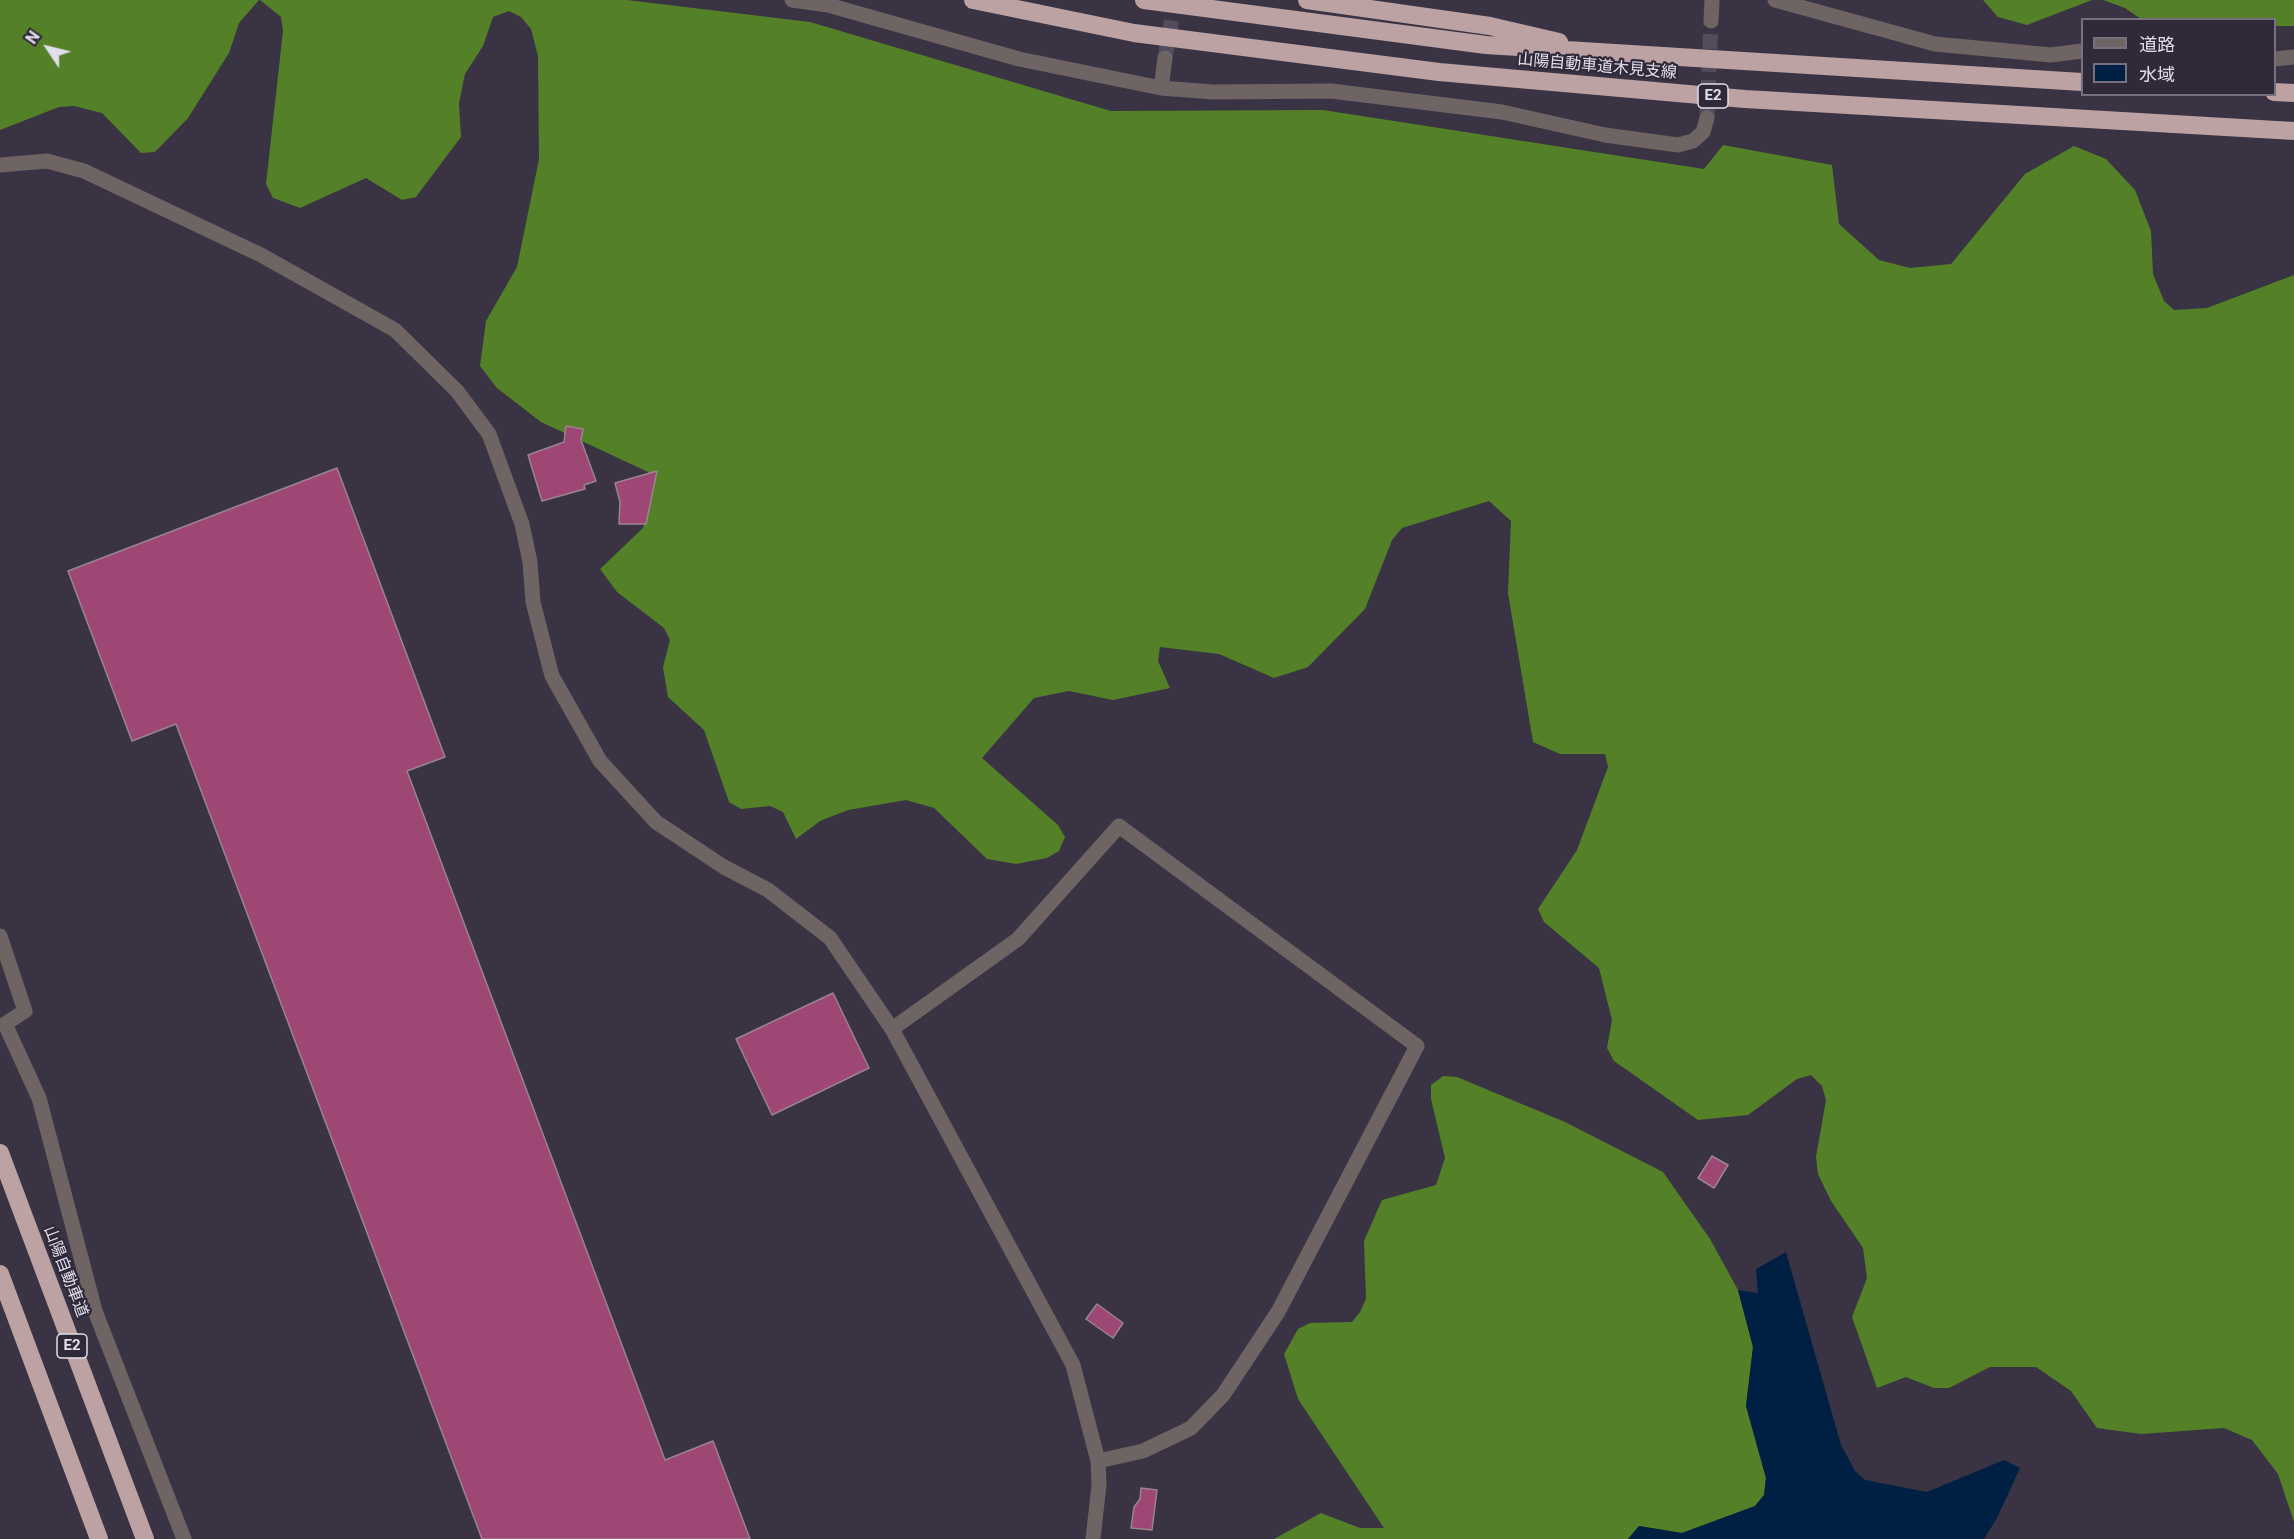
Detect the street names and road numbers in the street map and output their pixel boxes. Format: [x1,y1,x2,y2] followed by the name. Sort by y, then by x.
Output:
[1516,50,1678,84] street label: 山陽自動車道木見支線
[1698,84,1728,108] road number: E2
[39,1224,91,1320] street label: 山陽自動車道
[57,1334,87,1358] road number: E2

